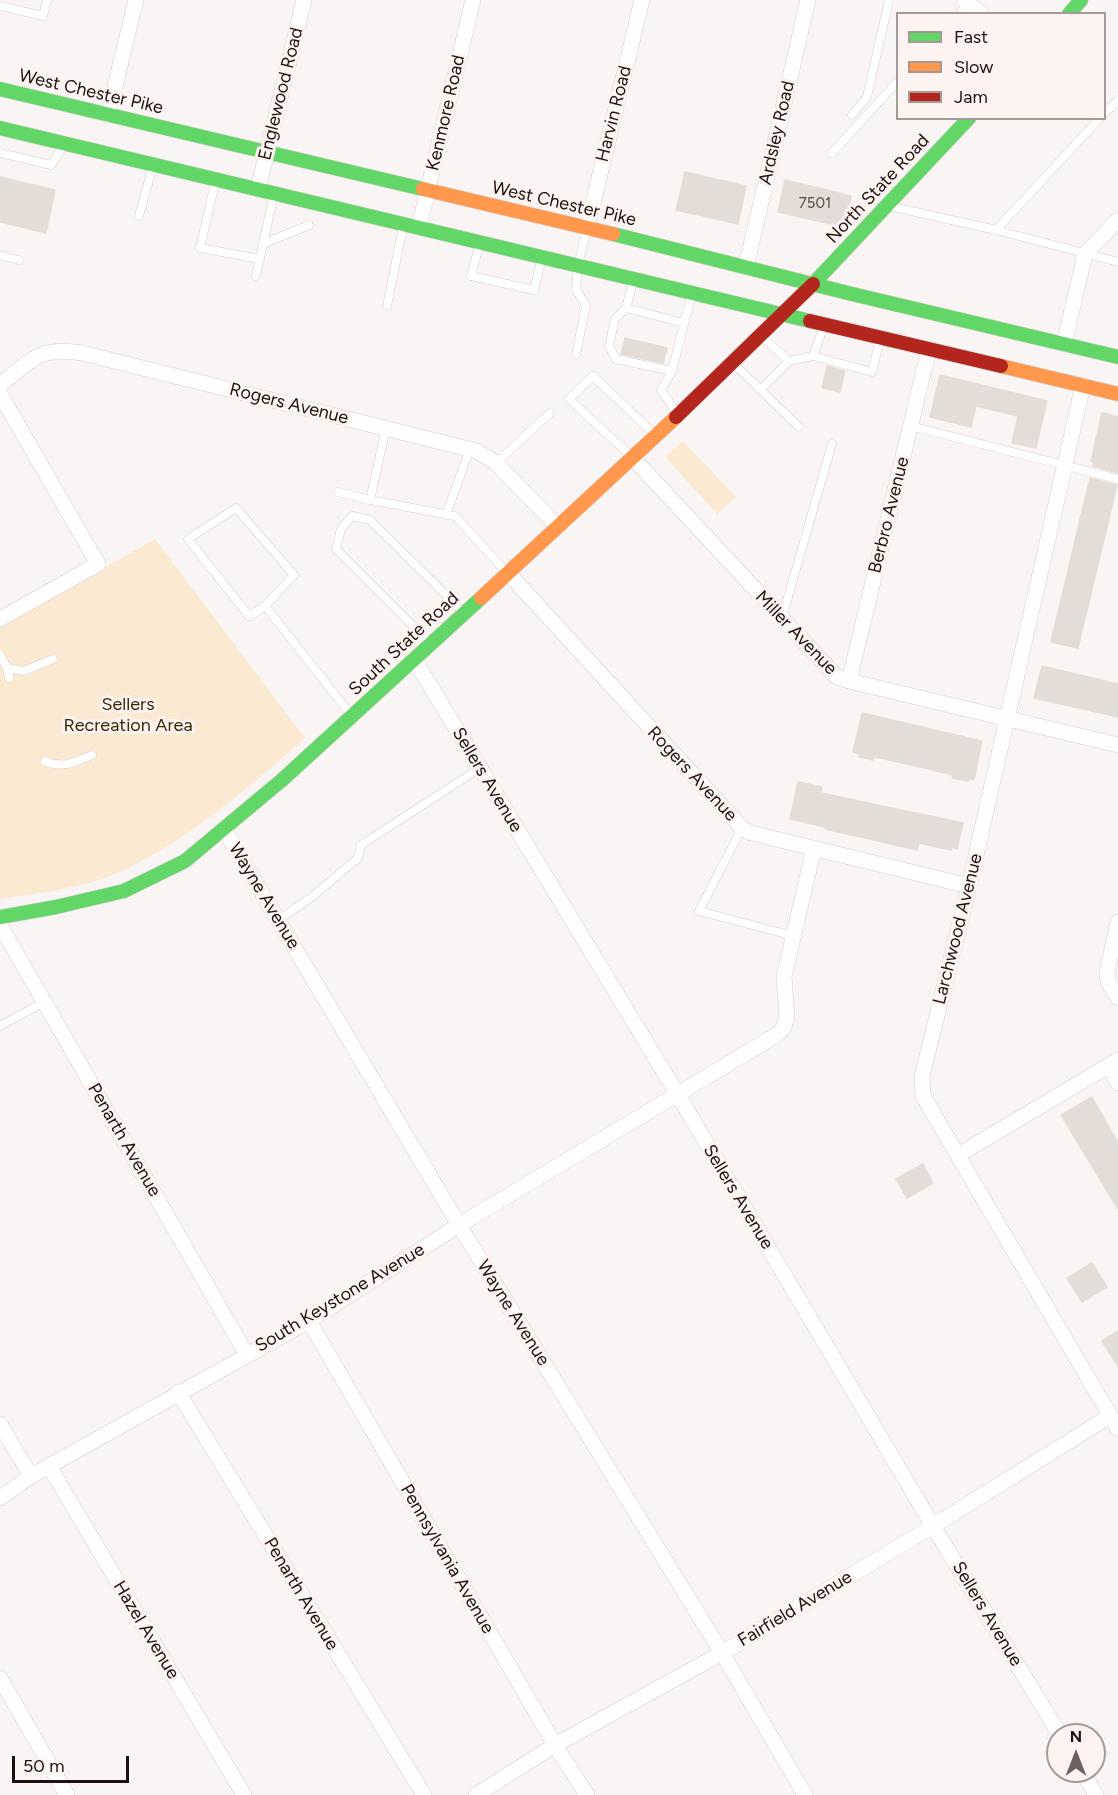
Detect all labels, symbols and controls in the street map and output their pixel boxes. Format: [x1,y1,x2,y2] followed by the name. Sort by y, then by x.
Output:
[896,12,1106,120] legend
[254,25,308,163] street label: Englewood Road
[954,26,988,48] text: Fast
[422,53,470,173] street label: Kenmore Road
[954,56,993,78] text: Slow
[592,64,636,164] street label: Harvin Road
[17,65,165,119] street label: West Chester Pike
[755,79,799,187] street label: Ardsley Road
[954,86,988,108] text: Jam
[822,130,934,248] street label: North State Road
[490,177,638,231] street label: West Chester Pike
[799,195,831,213] house number: 7501
[227,379,351,429] street label: Rogers Avenue
[864,455,914,575] street label: Berbro Avenue
[751,586,841,680] street label: Miller Avenue
[345,588,463,700] street label: South State Road
[63,694,193,736] park label: Sellers Recreation Area
[643,722,741,826] street label: Rogers Avenue
[447,724,527,836] street label: Sellers Avenue
[224,839,304,953] street label: Wayne Avenue
[929,851,987,1007] street label: Larchwood Avenue
[83,1079,165,1201] street label: Penarth Avenue
[698,1141,778,1253] street label: Sellers Avenue
[252,1239,428,1357] street label: South Keystone Avenue
[472,1256,554,1370] street label: Wayne Avenue
[395,1480,499,1638] street label: Pennsylvania Avenue
[259,1534,343,1654] street label: Penarth Avenue
[947,1558,1027,1670] street label: Sellers Avenue
[734,1566,856,1652] street label: Fairfield Avenue
[108,1577,184,1683] street label: Hazel Avenue
[1046,1723,1106,1783] north arrow
[1070,1727,1082,1746] text: N
[15,1744,132,1782] scale bar
[23,1755,65,1777] text: 50 m

